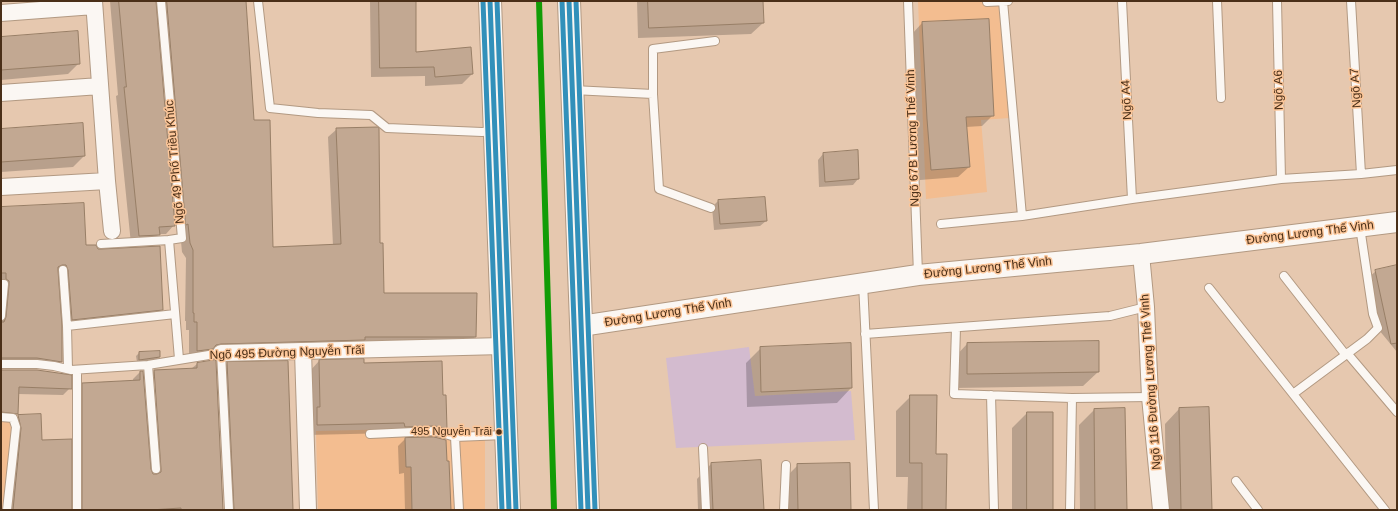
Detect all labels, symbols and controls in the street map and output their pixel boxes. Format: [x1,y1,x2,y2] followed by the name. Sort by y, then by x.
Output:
[1347,68,1365,108] street label: Ngõ A7
[903,69,923,207] street label: Ngõ 67B Lương Thế Vinh
[1271,70,1287,110] street label: Ngõ A6
[1119,80,1135,120] street label: Ngõ A4
[162,99,188,225] street label: Ngõ 49 Phố Triều Khúc
[1245,218,1375,248] street label: Đường Lương Thế Vinh
[923,254,1053,282] street label: Đường Lương Thế Vinh
[1138,294,1164,470] street label: Ngõ 116 Đường Lương Thế Vinh
[604,296,732,330] street label: Đường Lương Thế Vinh
[209,343,365,363] street label: Ngõ 495 Đường Nguyễn Trãi
[411,425,492,439] place label: 495 Nguyễn Trãi
[494,427,504,437] marker: 495 Nguyễn Trãi

